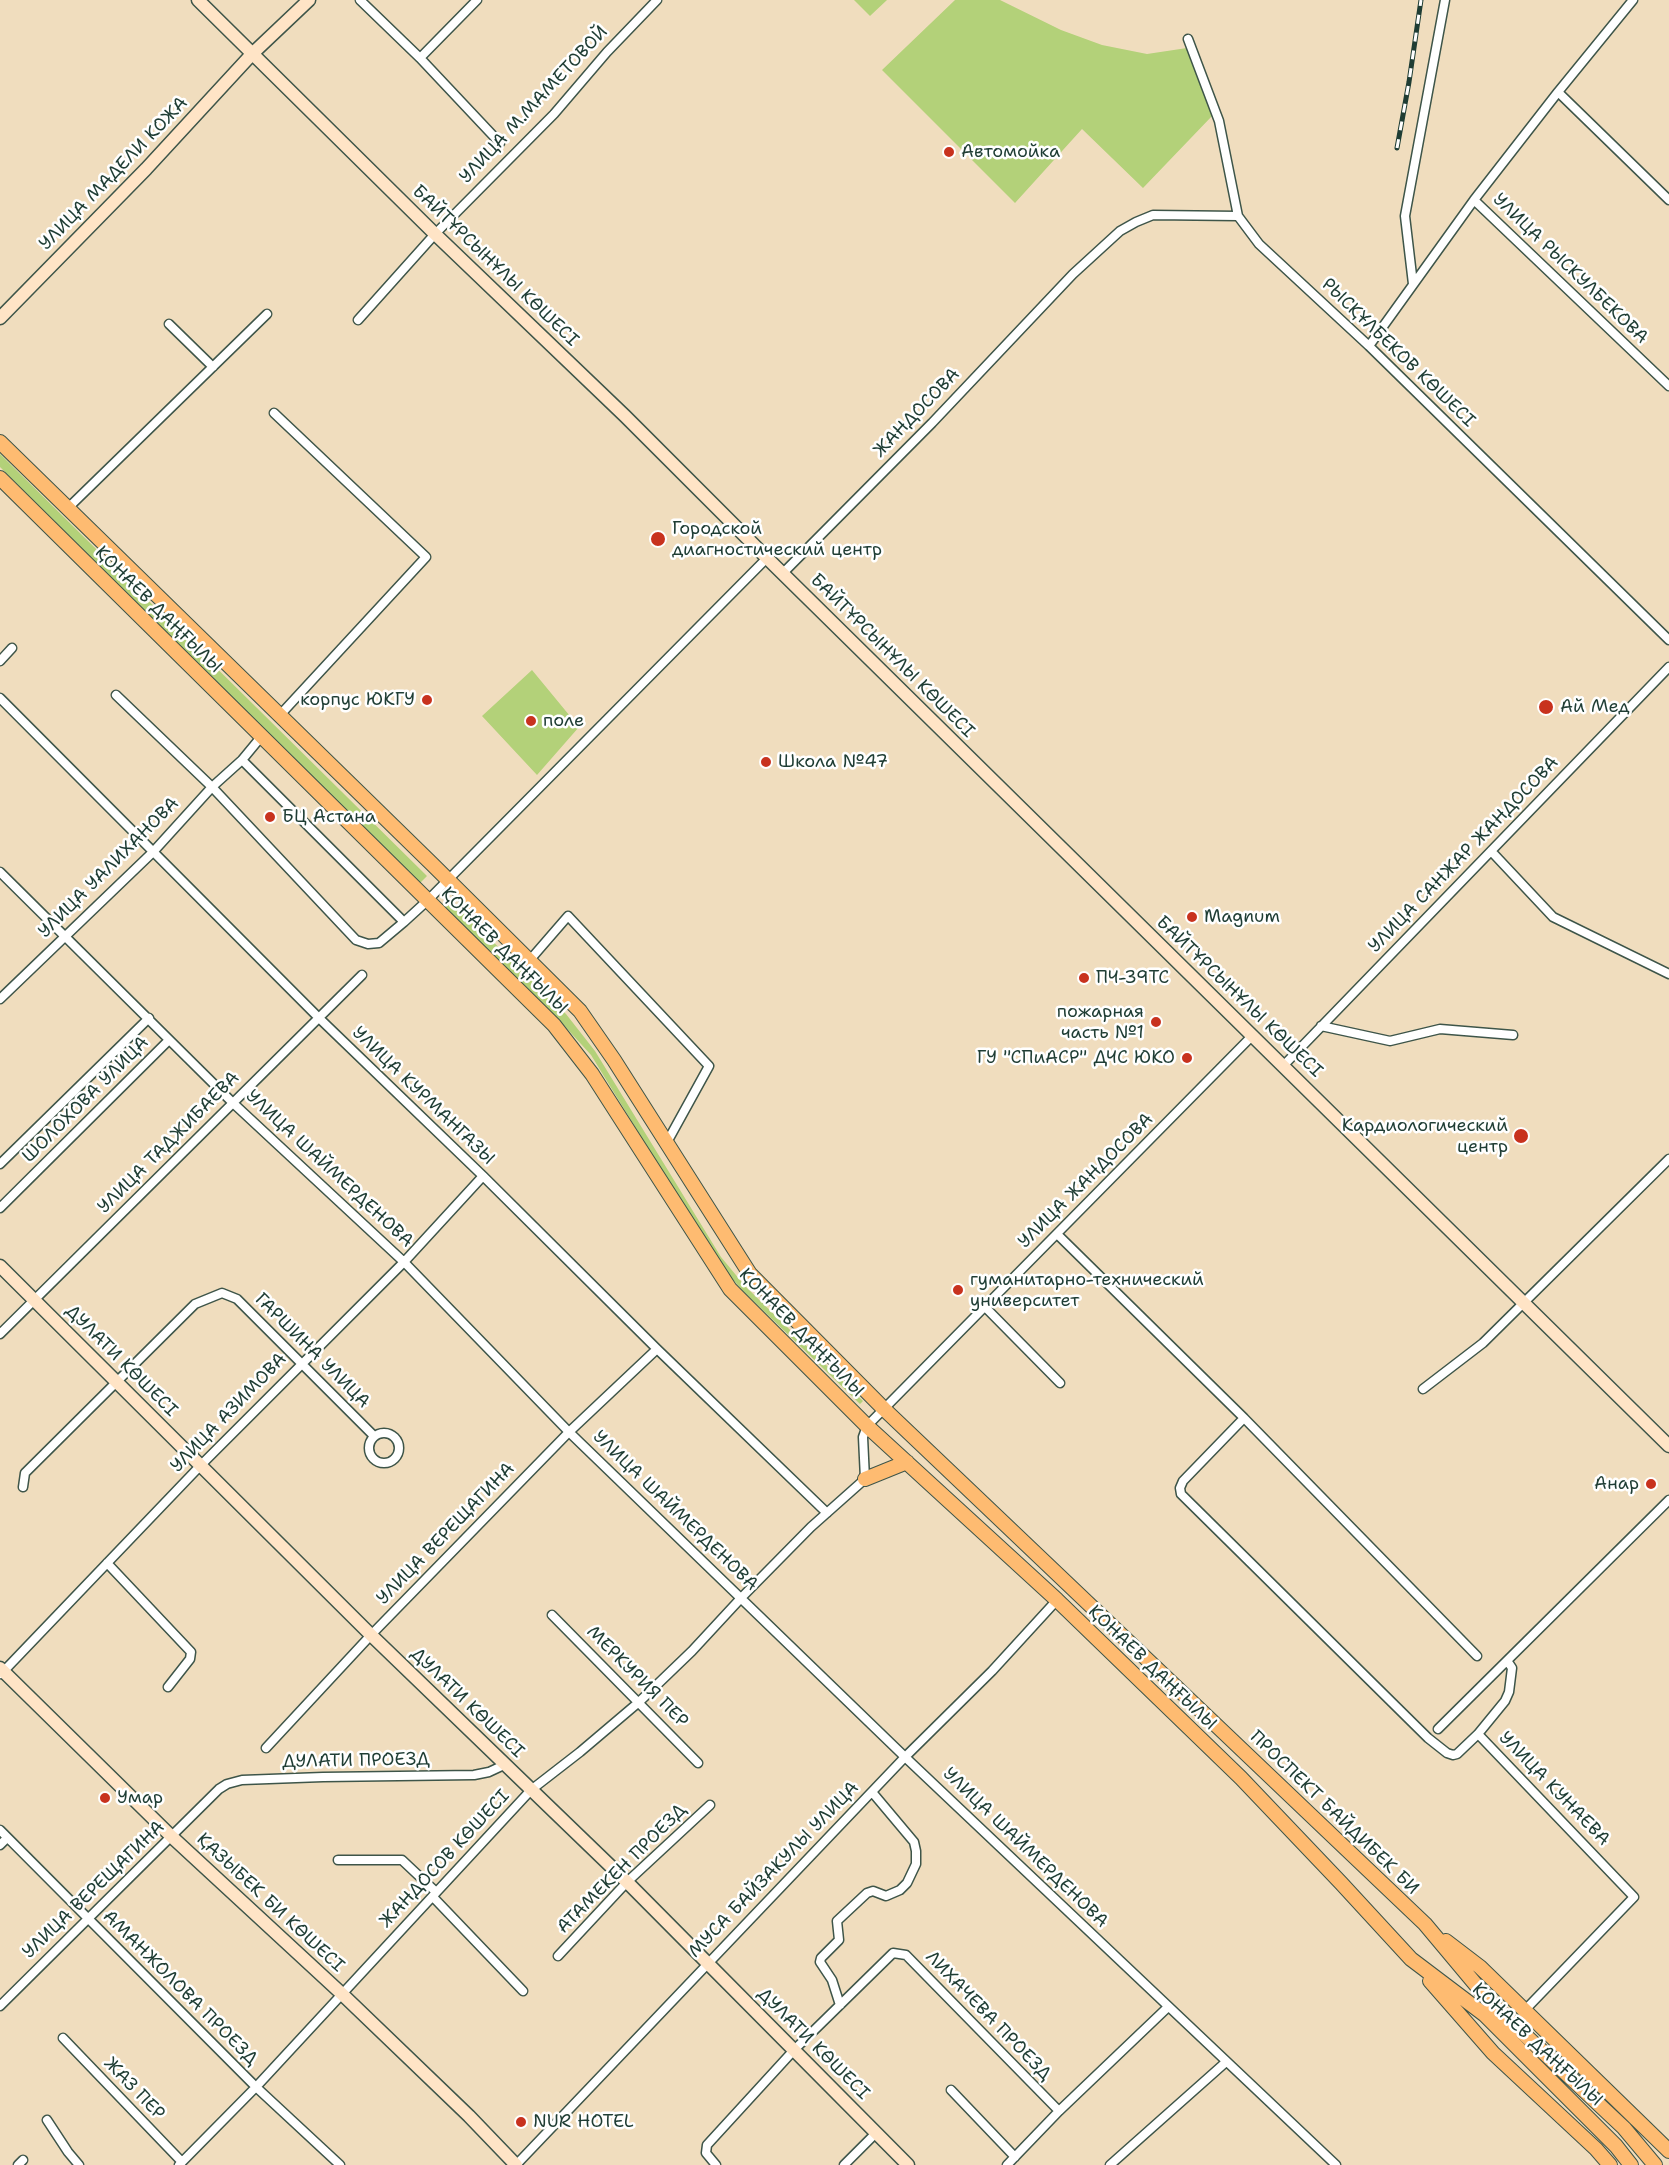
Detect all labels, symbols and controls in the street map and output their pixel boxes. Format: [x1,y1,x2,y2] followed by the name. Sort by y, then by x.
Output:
[455,22,613,188] street label: УЛИЦА М.МАМЕТОВОЙ
[35,93,193,255] street label: УЛИЦА МАДЕЛИ КОЖА
[961,141,1060,163] place label: Автомойка
[942,145,956,159] marker: Автомойка
[407,181,583,351] street label: БАЙТҰРСЫНҰЛЫ КӨШЕСІ
[1488,189,1652,349] street label: УЛИЦА РЫСКУЛБЕКОВА
[1317,274,1479,432] street label: РЫСҚҰЛБЕКОВ КӨШЕСІ
[869,364,965,462] street label: ЖАНДОСОВА
[672,518,882,560] place label: Городской диагностический центр
[649,530,667,548] marker: Городской диагностический центр
[90,542,226,678] street label: ҚОНАЕВ ДАҢҒЫЛЫ
[806,570,978,742] street label: БАЙТҰРСЫНҰЛЫ КӨШЕСІ
[300,689,415,711] place label: корпус ЮКГУ
[420,693,434,707] marker: корпус ЮКГУ
[1560,696,1630,718] place label: Ай Мед
[1537,698,1555,716] marker: Ай Мед
[543,710,584,732] place label: поле
[524,714,538,728] marker: поле
[778,751,888,773] place label: Школа №47
[1364,752,1564,958] street label: УЛИЦА САНЖАР ЖАНДОСОВА
[759,755,773,769] marker: Школа №47
[34,793,184,943] street label: УЛИЦА УАЛИХАНОВА
[282,806,376,828] place label: БЦ Астана
[263,810,277,824] marker: БЦ Астана
[436,883,572,1019] street label: ҚОНАЕВ ДАҢҒЫЛЫ
[1204,906,1280,928] place label: Magnum
[1185,910,1199,924] marker: Magnum
[1151,912,1327,1082] street label: БАЙТҰРСЫНҰЛЫ КӨШЕСІ
[1096,967,1169,989] place label: ПЧ-39ТС
[1077,971,1091,985] marker: ПЧ-39ТС
[1057,1001,1144,1044] place label: пожарная часть №1
[1149,1015,1163,1029] marker: пожарная часть №1
[347,1022,499,1170] street label: УЛИЦА КУРМАНГАЗЫ
[18,1032,154,1168] street label: ШОЛОХОВА УЛИЦА
[977,1047,1175,1069] place label: ГУ "СПиАСР" ДЧС ЮКО
[1180,1051,1194,1065] marker: ГУ "СПиАСР" ДЧС ЮКО
[94,1068,244,1218] street label: УЛИЦА ТАДЖИБАЕВА
[241,1086,417,1252] street label: УЛИЦА ШАЙМЕРДЕНОВА
[1014,1109,1158,1253] street label: УЛИЦА ЖАНДОСОВА
[1342,1115,1508,1158] place label: Кардиологический центр
[1512,1127,1530,1145] marker: Кардиологический центр
[734,1264,868,1402] street label: ҚОНАЕВ ДАҢҒЫЛЫ
[970,1269,1204,1312] place label: гуманитарно-технический университет
[951,1283,965,1297] marker: гуманитарно-технический университет
[250,1289,374,1413] street label: ГАРШИНА УЛИЦА
[61,1301,181,1421] street label: ДУЛАТИ КӨШЕСІ
[166,1349,292,1477] street label: УЛИЦА АЗИМОВА
[588,1426,762,1596] street label: УЛИЦА ШАЙМЕРДЕНОВА
[373,1459,519,1609] street label: УЛИЦА ВЕРЕЩАГИНА
[1594,1473,1639,1495] place label: Анар
[1644,1477,1658,1491] marker: Анар
[1083,1601,1221,1735] street label: ҚОНАЕВ ДАҢҒЫЛЫ
[582,1622,692,1732] street label: МЕРКУРИЯ ПЕР
[406,1643,528,1763] street label: ДУЛАТИ КӨШЕСІ
[1245,1727,1423,1899] street label: ПРОСПЕКТ БАЙДИБЕК БИ
[1494,1727,1614,1851] street label: УЛИЦА КУНАЕВА
[282,1749,430,1773] street label: ДУЛАТИ ПРОЕЗД
[938,1763,1112,1933] street label: УЛИЦА ШАЙМЕРДЕНОВА
[684,1778,864,1962] street label: МУСА БАЙЗАКУЛЫ УЛИЦА
[375,1786,515,1932] street label: ЖАНДОСОВ КӨШЕСІ
[117,1787,163,1809] place label: Умар
[98,1791,112,1805] marker: Умар
[553,1800,691,1938] street label: АТАМЕКЕН ПРОЕЗД
[19,1817,169,1963] street label: УЛИЦА ВЕРЕЩАГИНА
[192,1829,348,1977] street label: ҚАЗЫБЕК БИ КӨШЕСІ
[98,1906,262,2070] street label: АМАНЖОЛОВА ПРОЕЗД
[921,1947,1055,2085] street label: ЛИХАЧЕВА ПРОЕЗД
[1467,1979,1607,2111] street label: ҚОНАЕВ ДАҢҒЫЛЫ
[753,1984,873,2104] street label: ДУЛАТИ КӨШЕСІ
[99,2053,169,2125] street label: ЖАЗ ПЕР
[533,2111,634,2133] place label: NUR HOTEL
[514,2115,528,2129] marker: NUR HOTEL

